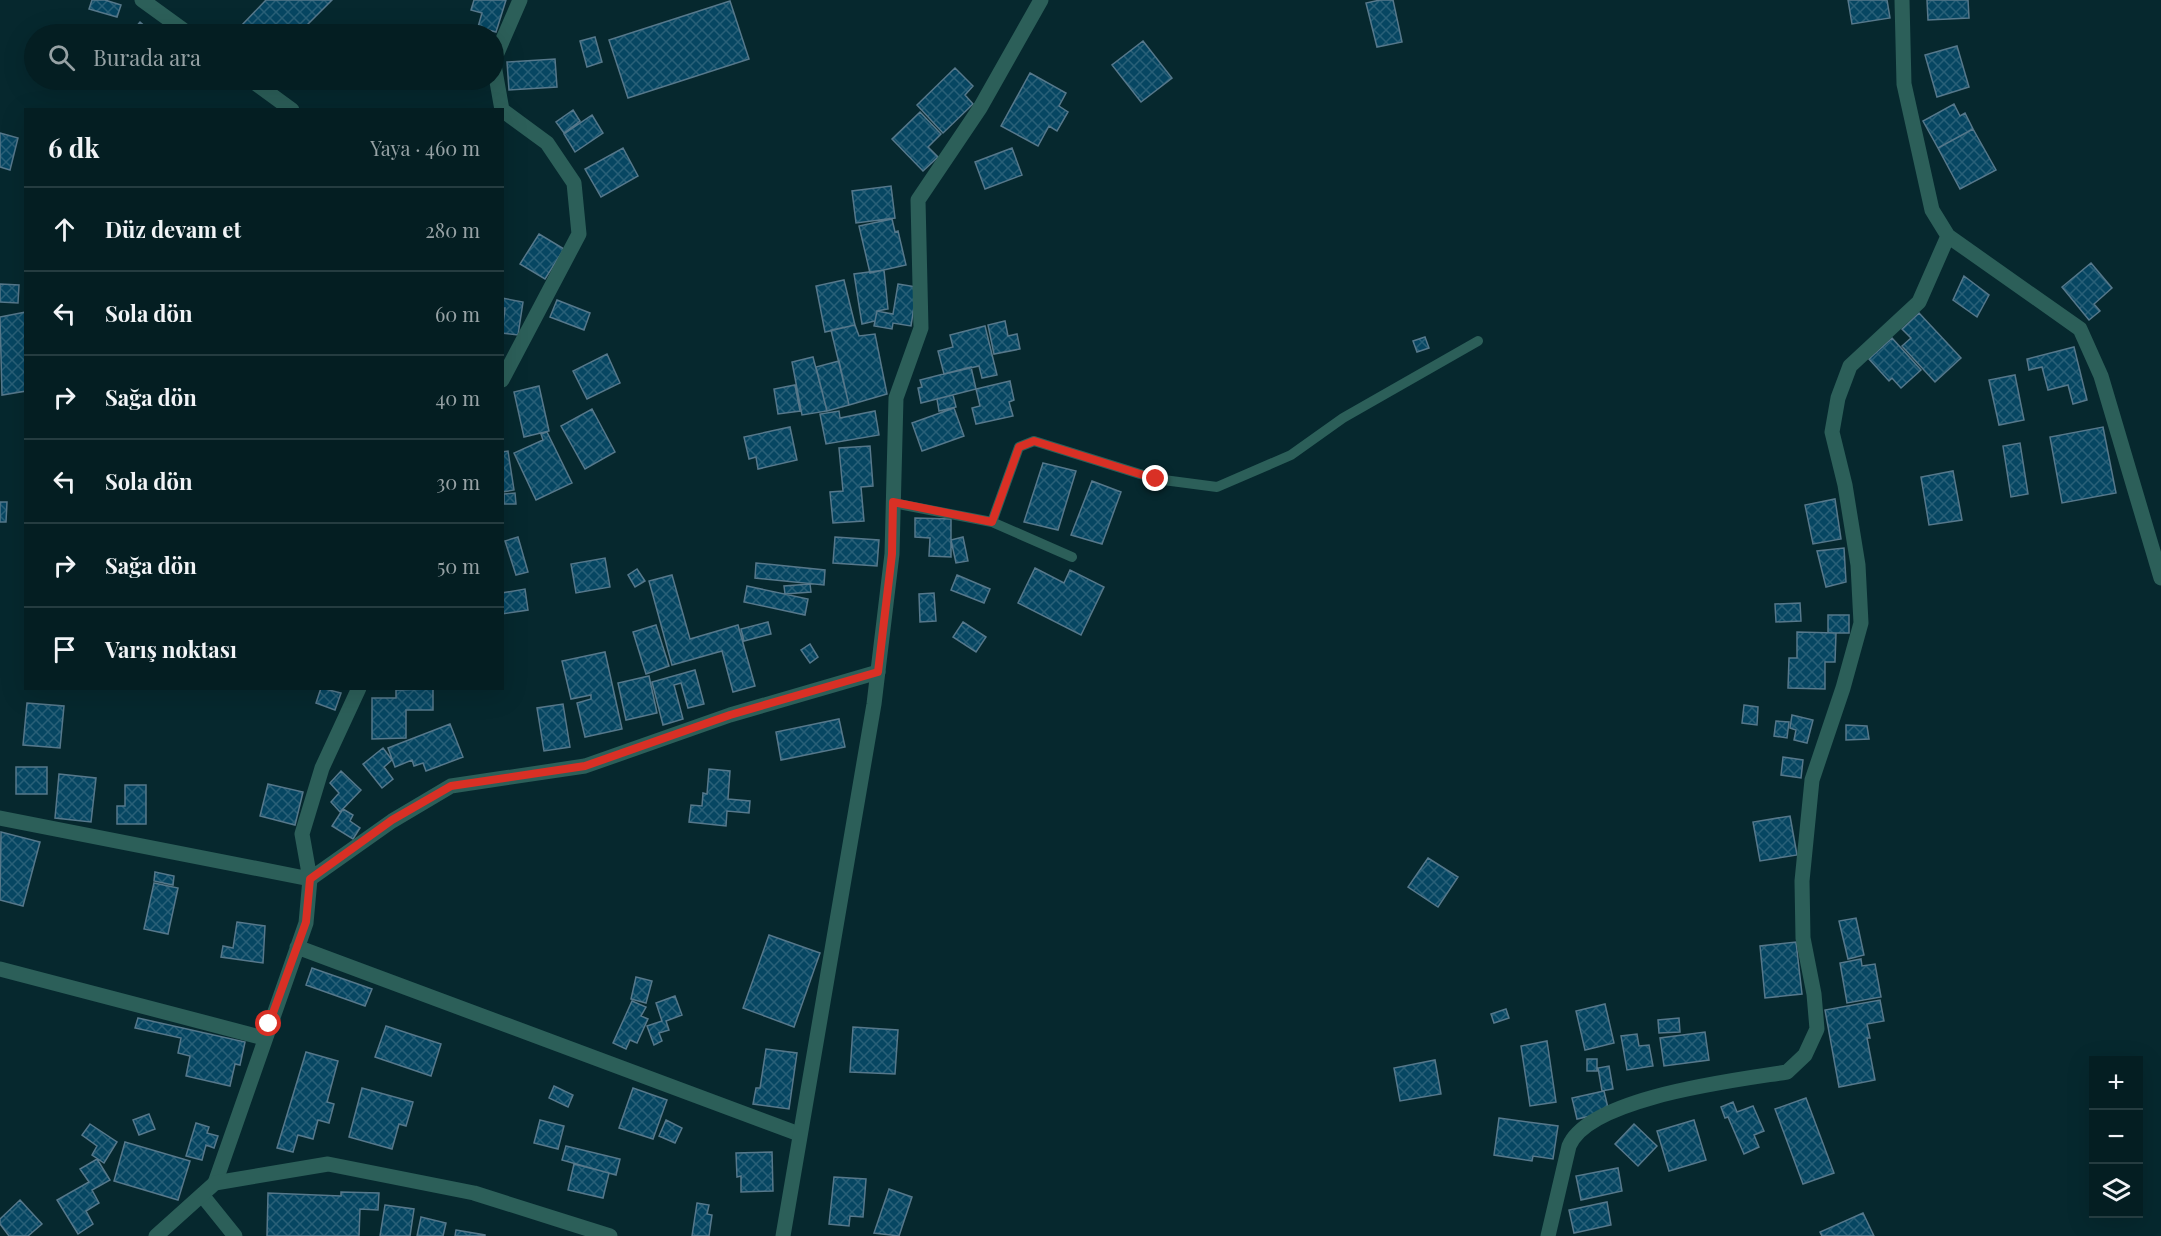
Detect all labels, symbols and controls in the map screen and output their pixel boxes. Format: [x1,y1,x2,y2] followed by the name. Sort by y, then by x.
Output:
[24,24,504,90] search box
[45,41,78,74] icon: search
[93,42,201,72] text: Burada ara
[48,130,99,165] text: 6 dk
[370,134,480,161] text: Yaya · 460 m
[48,213,81,246] icon: ahead
[105,214,241,244] text: Düz devam et
[425,216,480,243] text: 280 m
[48,297,81,330] icon: left
[105,298,192,328] text: Sola dön
[435,300,480,327] text: 60 m
[48,381,81,414] icon: right
[105,382,197,412] text: Sağa dön
[435,384,480,411] text: 40 m
[48,465,81,498] icon: left
[1142,465,1168,491] route end
[105,466,192,496] text: Sola dön
[436,468,480,495] text: 30 m
[48,549,81,582] icon: right
[105,550,197,580] text: Sağa dön
[437,552,480,579] text: 50 m
[48,633,81,666] icon: arrive
[105,634,237,664] text: Varış noktası
[255,1010,281,1036] route start
[2089,1056,2143,1218] map controls
[2089,1056,2143,1110] button: +
[2089,1110,2143,1164] button: −
[2089,1164,2143,1218] button: layers

